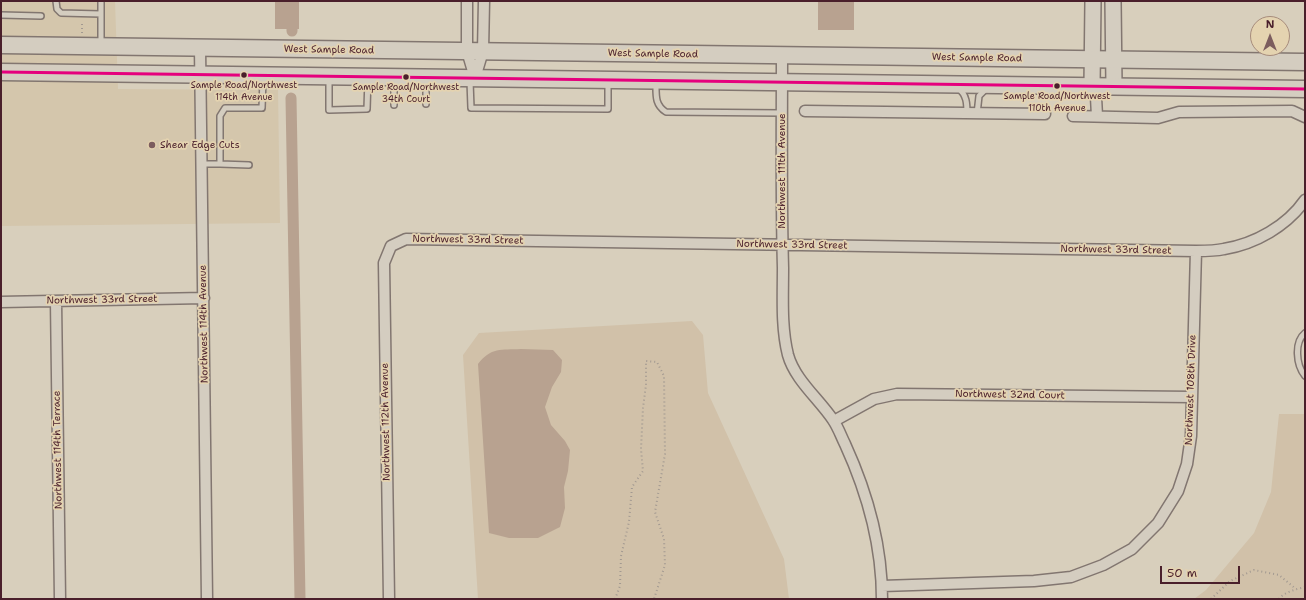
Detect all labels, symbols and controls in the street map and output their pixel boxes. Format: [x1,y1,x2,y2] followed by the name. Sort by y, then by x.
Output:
[1250,16,1290,56] north arrow
[1266,17,1274,32] text: N
[284,43,374,57] street label: West Sample Road
[608,47,698,61] street label: West Sample Road
[932,51,1022,65] street label: West Sample Road
[239,70,249,80] marker: Sample Road/Northwest 114th Avenue
[401,72,411,82] marker: Sample Road/Northwest 34th Court
[191,81,297,102] place label: Sample Road/Northwest 114th Avenue
[1052,81,1062,91] marker: Sample Road/Northwest 110th Avenue
[353,83,459,104] place label: Sample Road/Northwest 34th Court
[1004,92,1110,113] place label: Sample Road/Northwest 110th Avenue
[776,113,788,229] street label: Northwest 111th Avenue
[160,139,240,151] place label: Shear Edge Cuts
[147,140,157,150] marker: Shear Edge Cuts
[412,233,524,247] street label: Northwest 33rd Street
[736,238,848,252] street label: Northwest 33rd Street
[1060,243,1172,257] street label: Northwest 33rd Street
[197,265,211,383] street label: Northwest 114th Avenue
[46,293,158,307] street label: Northwest 33rd Street
[1183,334,1199,446] street label: Northwest 108th Drive
[379,363,393,481] street label: Northwest 112th Avenue
[955,388,1065,402] street label: Northwest 32nd Court
[51,391,65,509] street label: Northwest 114th Terrace
[1162,558,1242,584] scale bar
[1167,565,1197,581] text: 50 m

